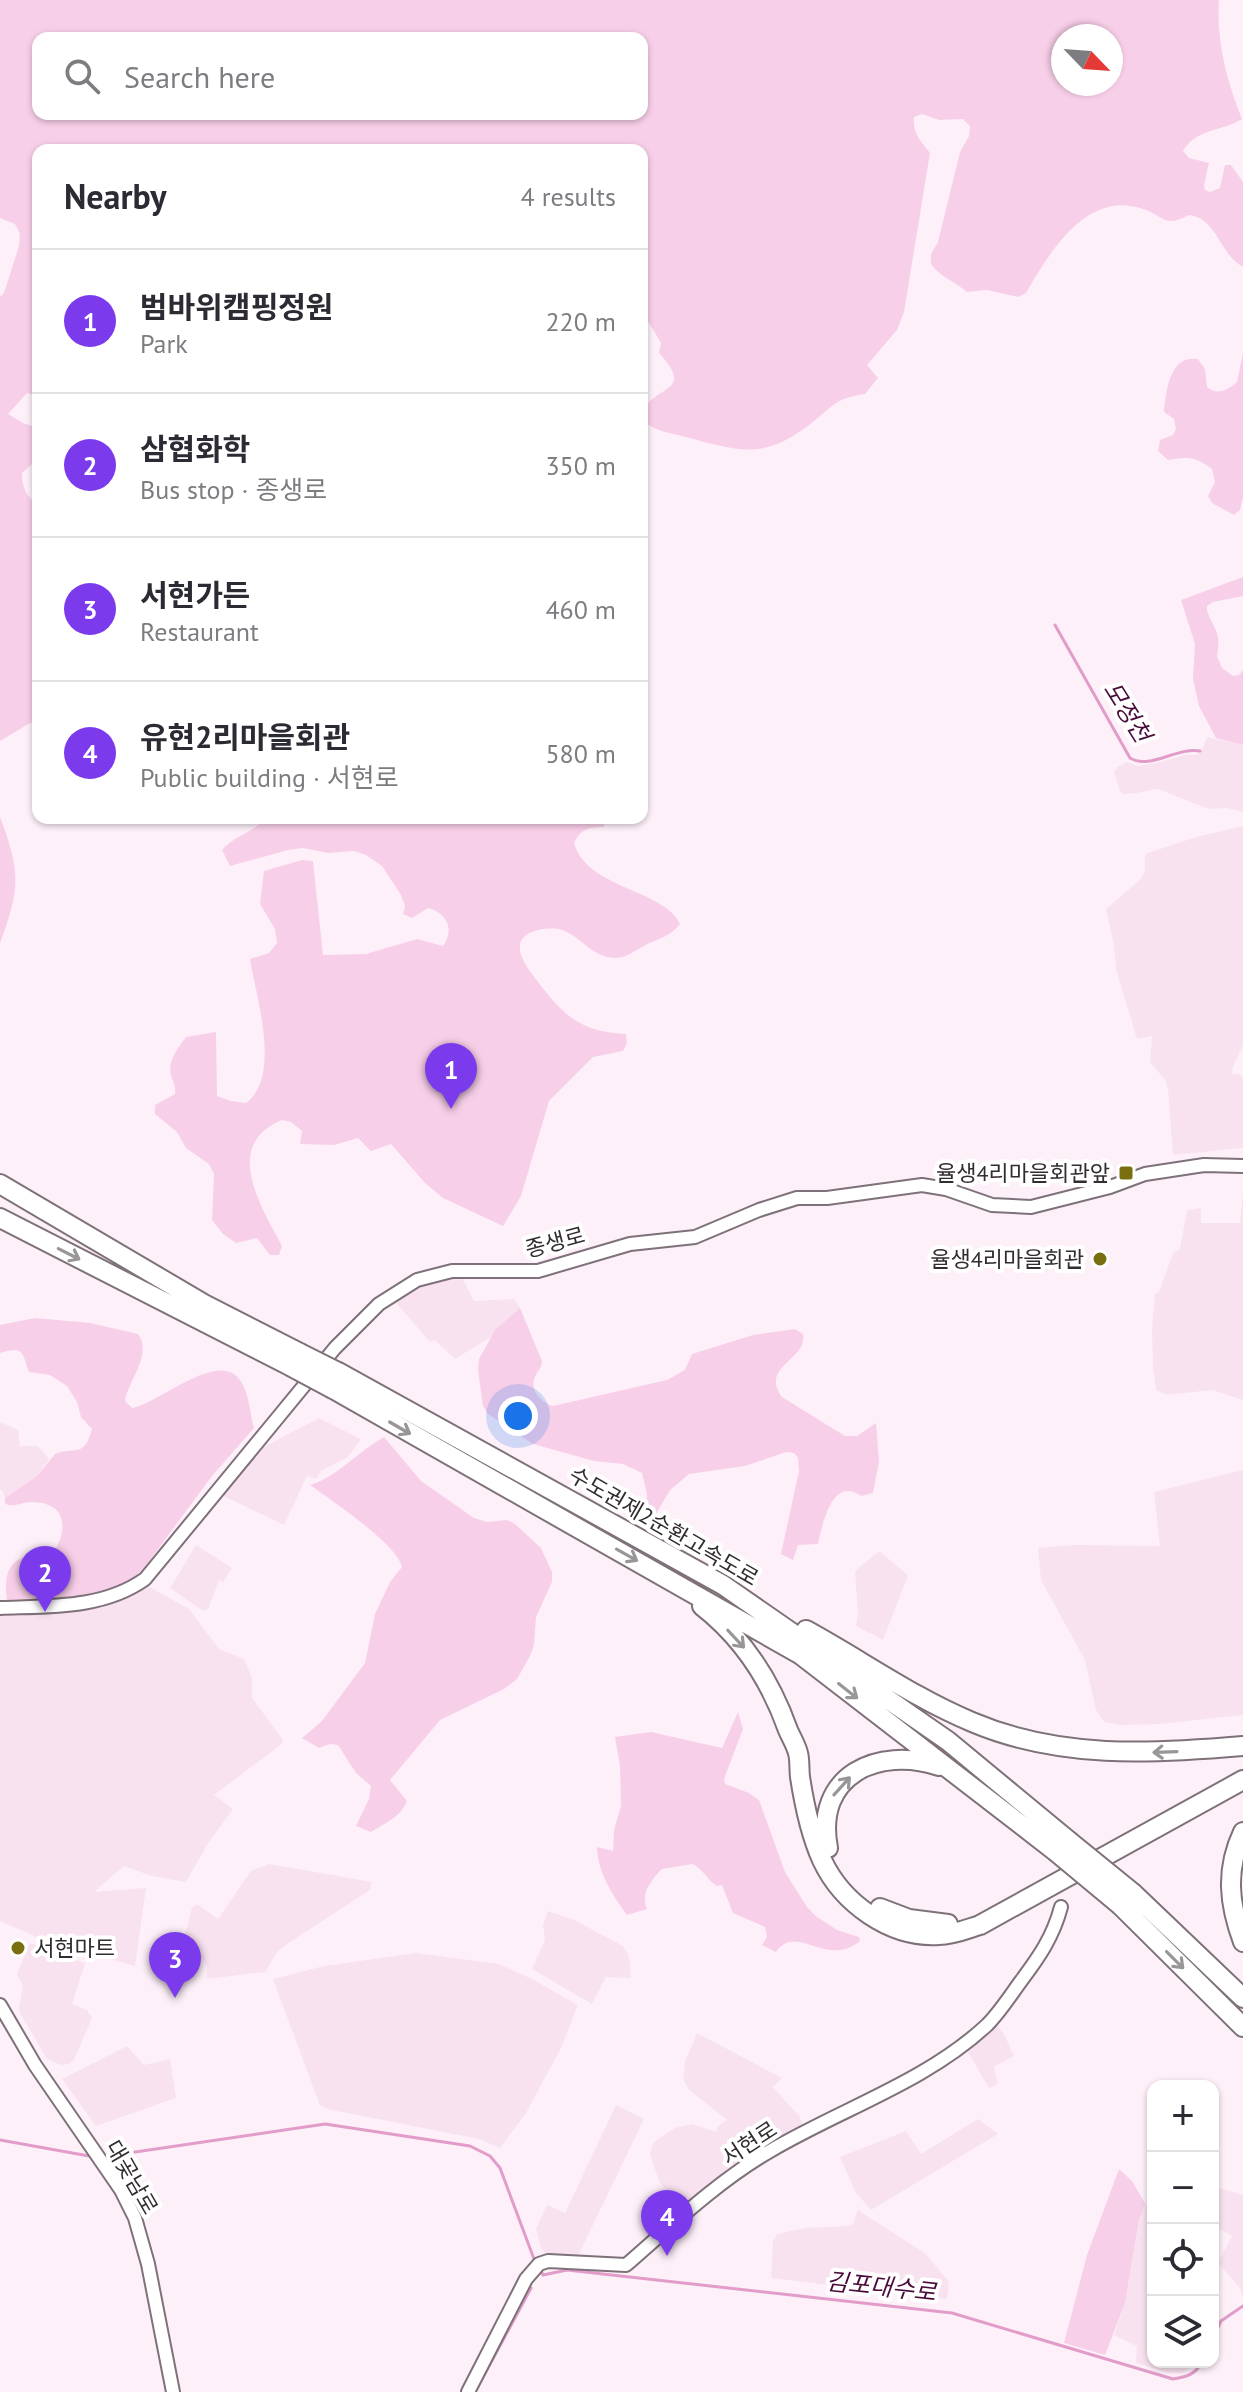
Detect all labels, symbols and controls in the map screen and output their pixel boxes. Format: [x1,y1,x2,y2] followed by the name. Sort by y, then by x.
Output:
[1051,24,1123,96] north arrow
[32,32,648,120] search box
[60,54,104,98] icon: search
[124,57,275,96] text: Search here
[64,174,166,218] text: Nearby
[521,180,616,213] text: 4 results
[140,287,333,326] text: 범바위캠핑정원
[83,305,97,338] text: 1
[545,305,616,338] text: 220 m
[140,327,188,360] text: Park
[140,429,250,468] text: 삼협화학
[83,449,97,482] text: 2
[545,449,616,482] text: 350 m
[140,473,327,506] text: Bus stop · 종생로
[140,575,250,614] text: 서현가든
[83,593,97,626] text: 3
[545,593,616,626] text: 460 m
[140,615,259,648] text: Restaurant
[1097,675,1160,751] water label: 모정천
[140,717,350,756] text: 유현2리마을회관
[83,737,97,770] text: 4
[545,737,616,770] text: 580 m
[140,761,399,794] text: Public building · 서현로
[425,1043,477,1109] pin: 1
[936,1159,1110,1187] place label: 율생4리마을회관앞
[1117,1164,1135,1182] marker: 율생4리마을회관앞
[522,1221,588,1263] street label: 종생로
[930,1245,1084,1273] place label: 율생4리마을회관
[57,1247,81,1263] one-way arrow
[1091,1250,1109,1268] marker: 율생4리마을회관
[498,1396,538,1436] your location
[388,1421,412,1436] one-way arrow
[564,1460,764,1592] street label: 수도권제2순환고속도로
[19,1546,71,1612] pin: 2
[615,1548,639,1563] one-way arrow
[726,1629,745,1649] one-way arrow
[837,1683,858,1700] one-way arrow
[1152,1745,1179,1760] one-way arrow
[832,1776,851,1797] one-way arrow
[149,1932,201,1998] pin: 3
[34,1934,115,1962] place label: 서현마트
[9,1939,27,1957] marker: 서현마트
[1165,1950,1184,1969] one-way arrow
[1147,2080,1219,2368] map controls
[1147,2080,1219,2152] button: +
[716,2115,782,2171] street label: 서현로
[100,2135,164,2219] street label: 대곶남로
[1147,2152,1219,2224] button: −
[641,2190,693,2256] pin: 4
[1147,2224,1219,2296] button: locate
[825,2265,938,2308] water label: 김포대수로
[1147,2296,1219,2368] button: layers

